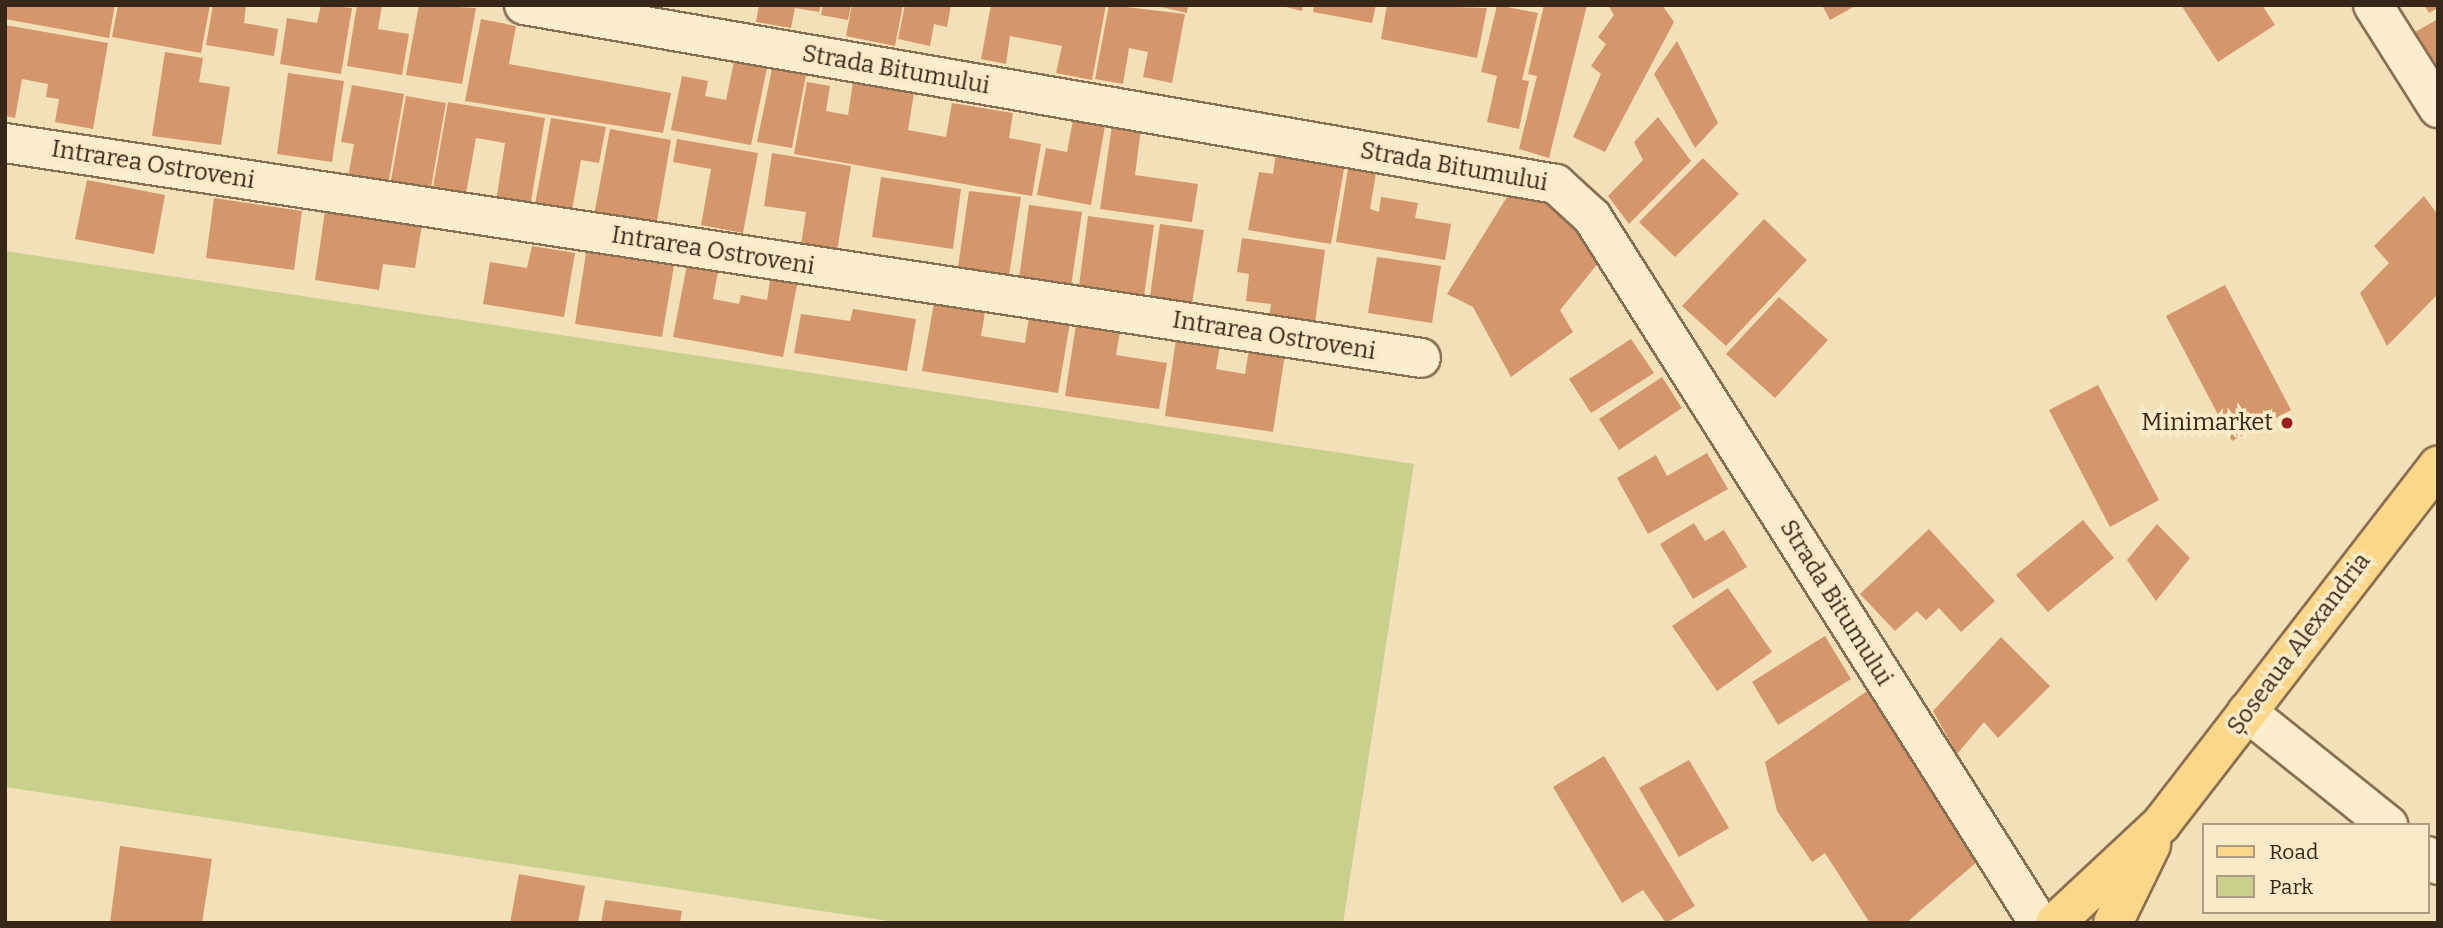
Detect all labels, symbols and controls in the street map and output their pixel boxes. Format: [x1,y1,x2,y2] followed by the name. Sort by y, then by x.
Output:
[800,39,992,101] street label: Strada Bitumului
[49,135,257,195] street label: Intrarea Ostroveni
[1358,136,1550,198] street label: Strada Bitumului
[609,221,817,281] street label: Intrarea Ostroveni
[1170,306,1378,366] street label: Intrarea Ostroveni
[2141,409,2273,437] place label: Minimarket
[2279,415,2295,431] marker: Minimarket
[1773,515,1899,691] street label: Strada Bitumului
[2221,548,2377,740] street label: Șoseaua Alexandria
[2202,823,2429,914] legend
[2269,839,2318,865] text: Road
[2269,874,2313,900] text: Park

